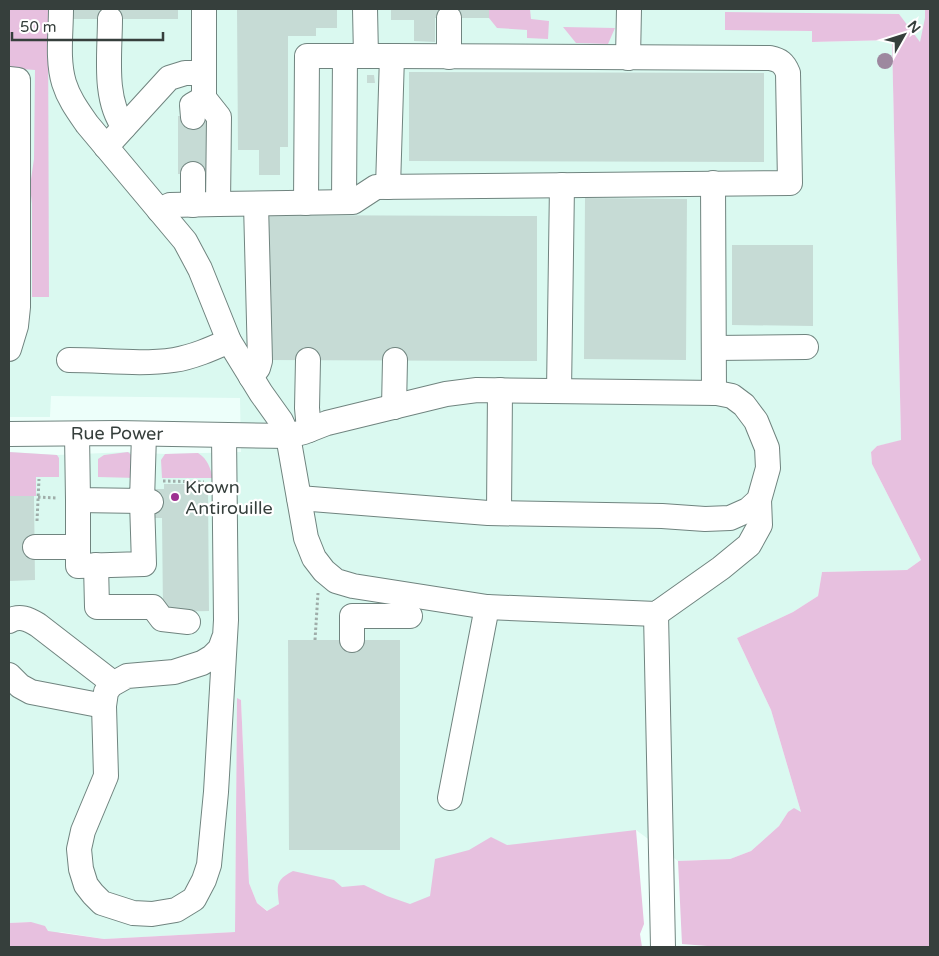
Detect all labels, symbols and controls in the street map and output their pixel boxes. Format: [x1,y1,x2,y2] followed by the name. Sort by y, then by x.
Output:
[12,10,164,42] scale bar
[879,10,929,60] north arrow
[904,17,924,37] text: N
[20,18,57,36] text: 50 m
[71,422,164,445] street label: Rue Power
[185,476,273,519] place label: Krown Antirouille
[169,491,181,503] marker: Krown Antirouille

